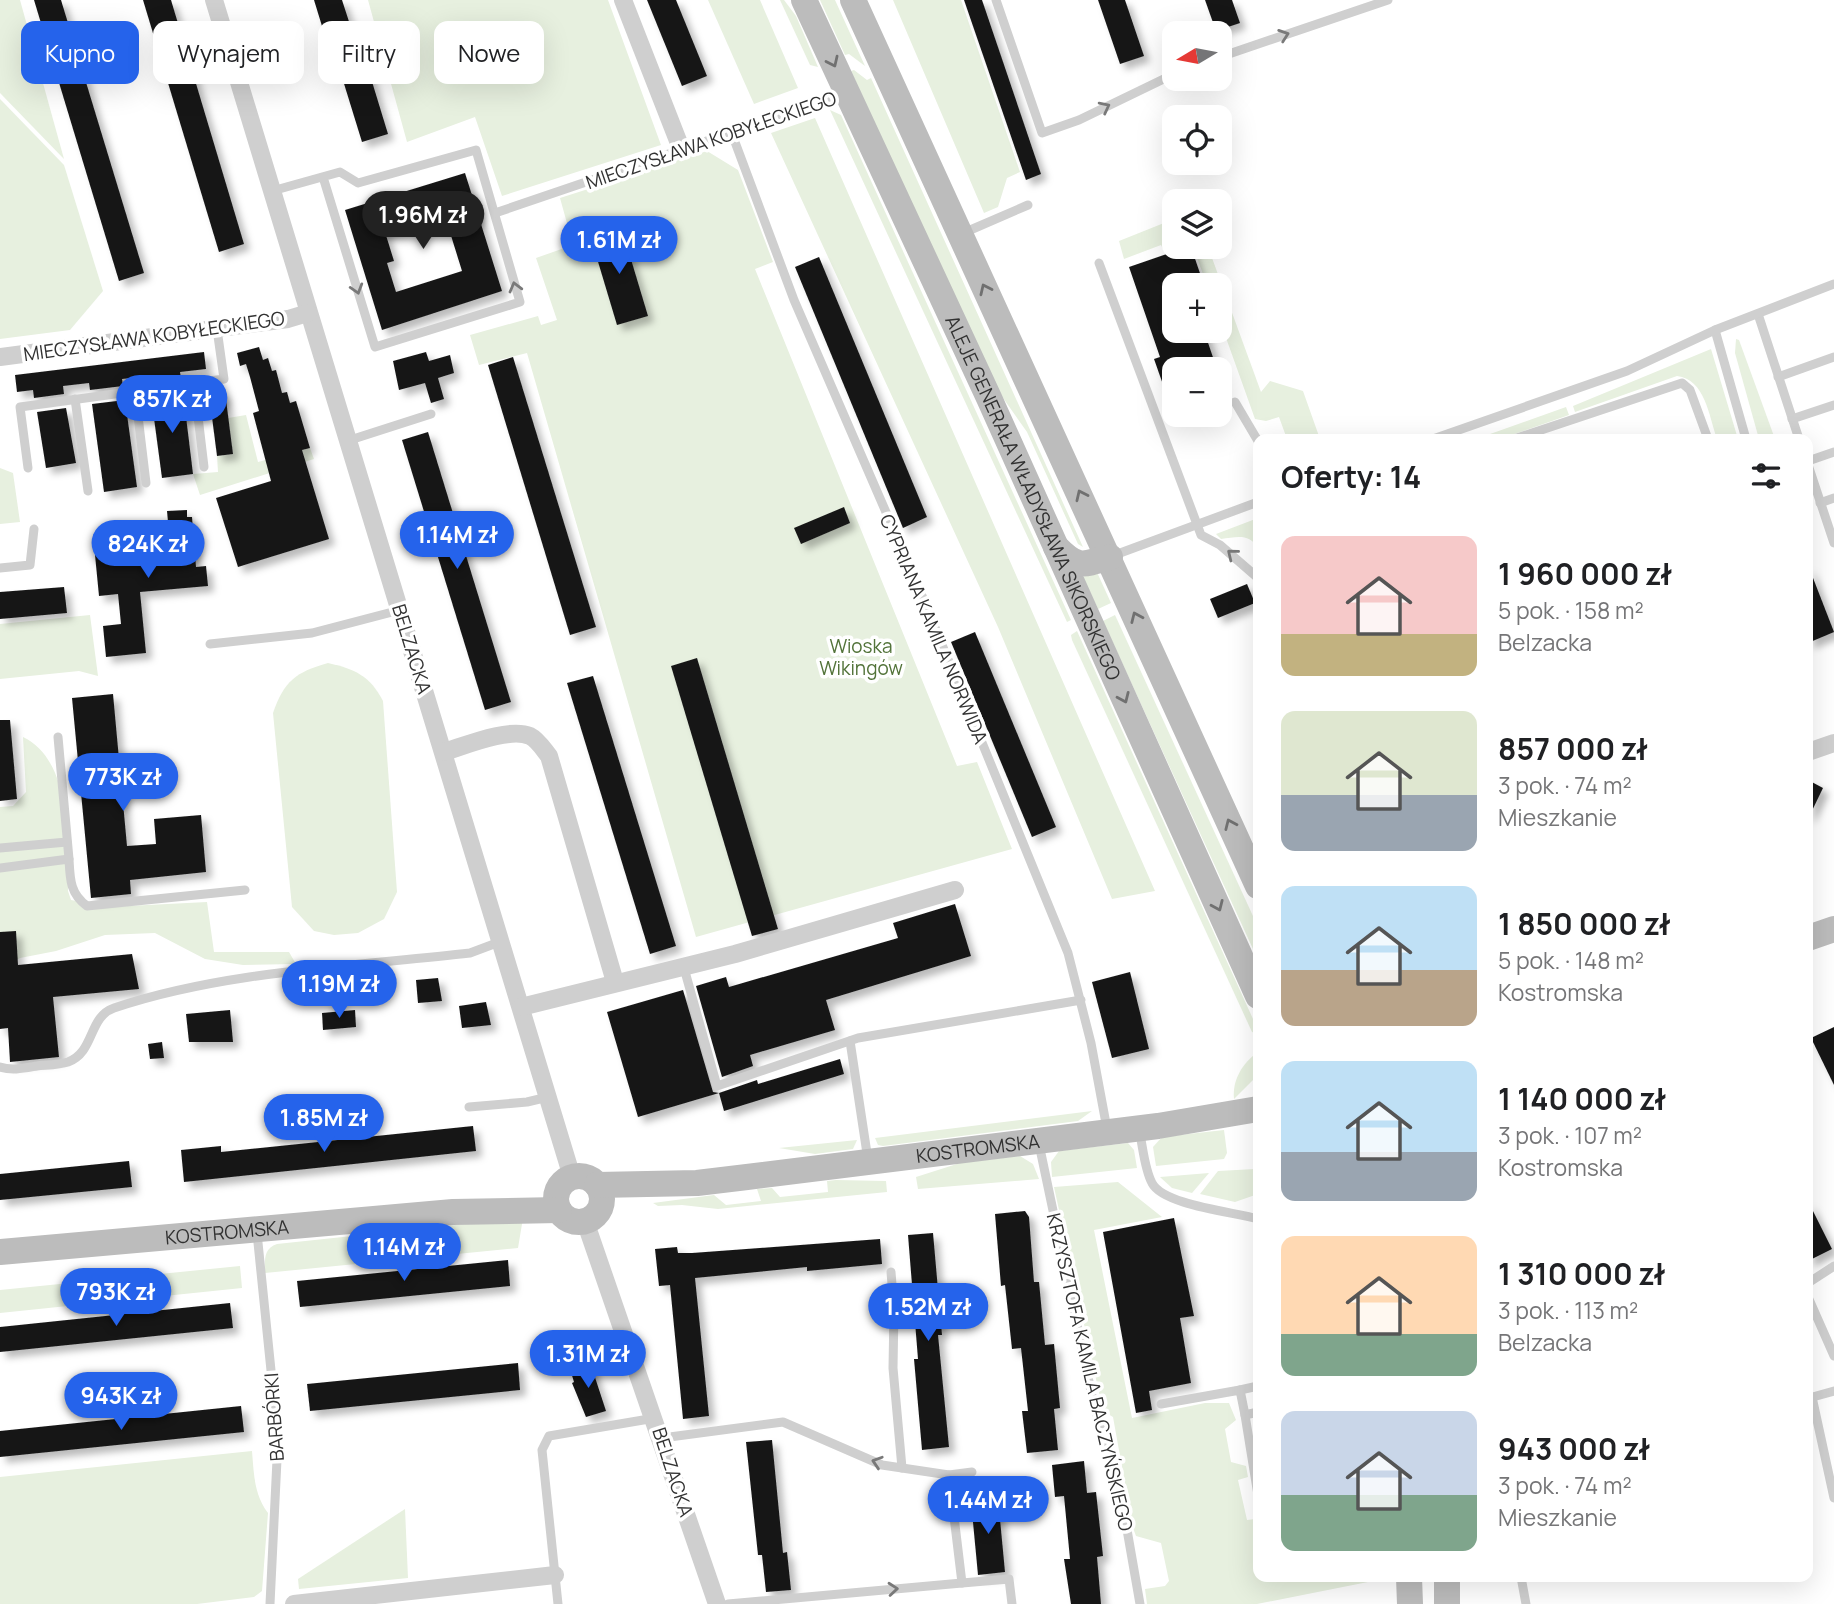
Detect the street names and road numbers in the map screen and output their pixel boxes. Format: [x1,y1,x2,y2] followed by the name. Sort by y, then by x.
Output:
[582,85,840,195] street label: MIECZYSŁAWA KOBYŁECKIEGO
[22,305,287,367] street label: MIECZYSŁAWA KOBYŁECKIEGO
[939,311,1127,684] street label: ALEJE GENERAŁA WŁADYSŁAWA SIKORSKIEGO
[874,510,994,748] street label: CYPRIANA KAMILA NORWIDA
[386,601,438,697] street label: BELZACKA
[915,1128,1041,1169] street label: KOSTROMSKA
[1041,1210,1139,1534] street label: KRZYSZTOFA KAMILA BACZYŃSKIEGO
[164,1214,290,1250] street label: KOSTROMSKA
[258,1372,290,1462] street label: BARBÓRKI
[646,1424,700,1520] street label: BELZACKA

